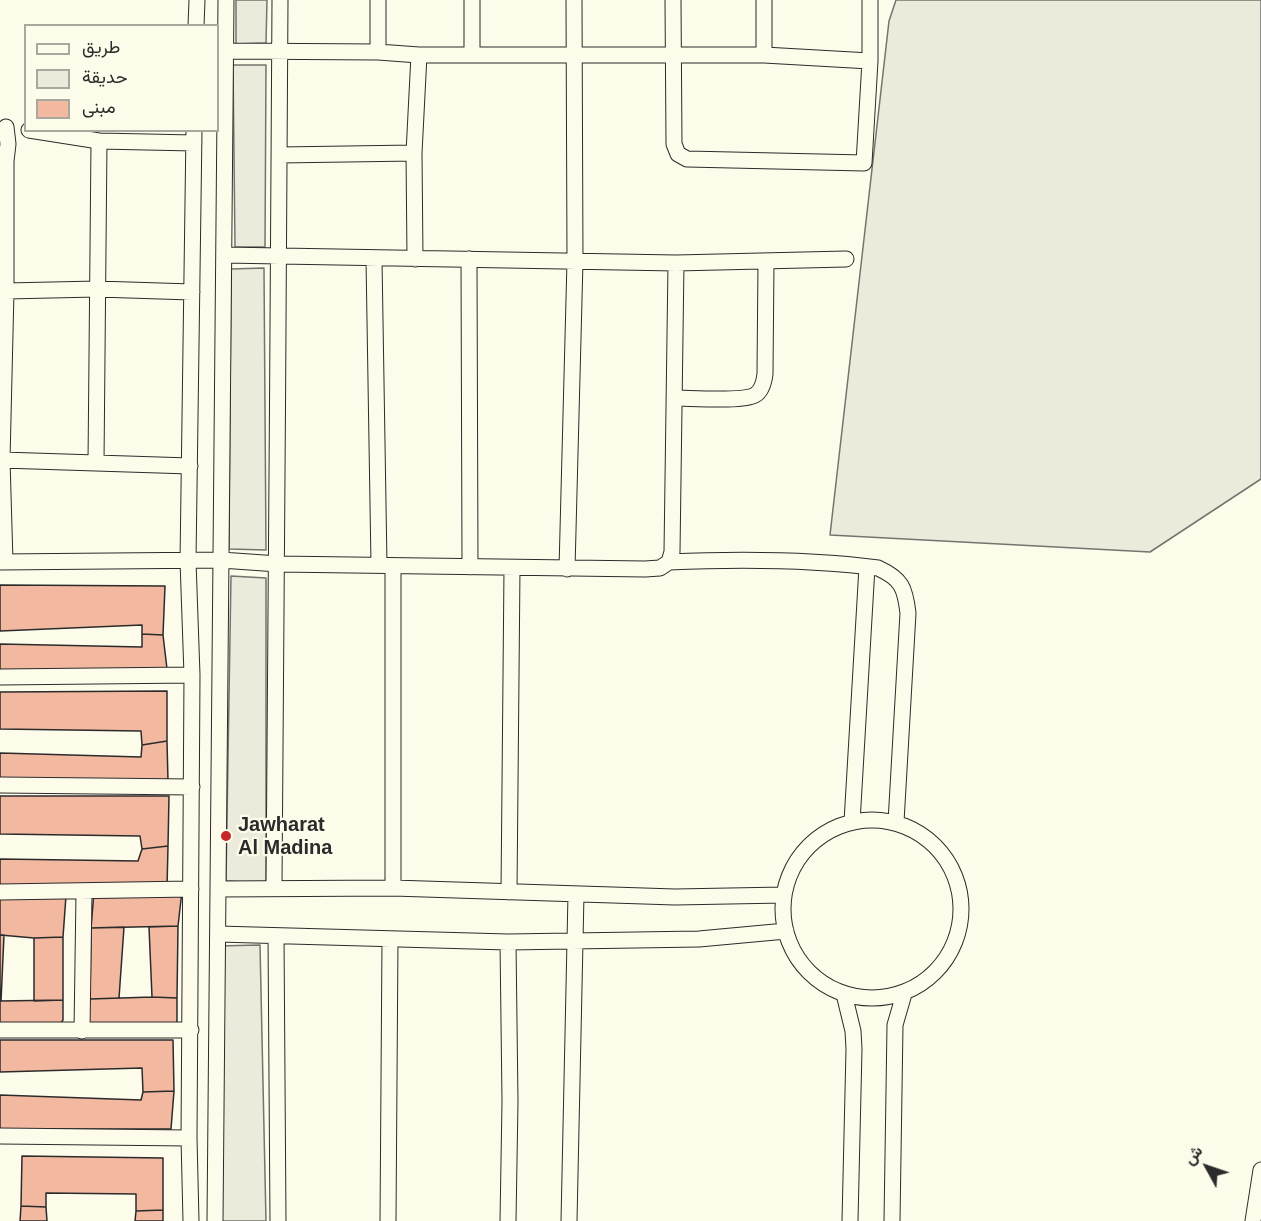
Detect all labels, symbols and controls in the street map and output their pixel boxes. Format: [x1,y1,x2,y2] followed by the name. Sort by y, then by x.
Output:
[24,24,219,132] legend
[82,37,120,57] text: طريق
[82,67,128,87] text: حديقة
[82,97,116,117] text: مبنى
[238,813,332,860] place label: Jawharat Al Madina
[219,829,233,843] marker: Jawharat Al Madina
[1177,1137,1237,1197] north arrow
[1180,1142,1206,1168] text: ش

